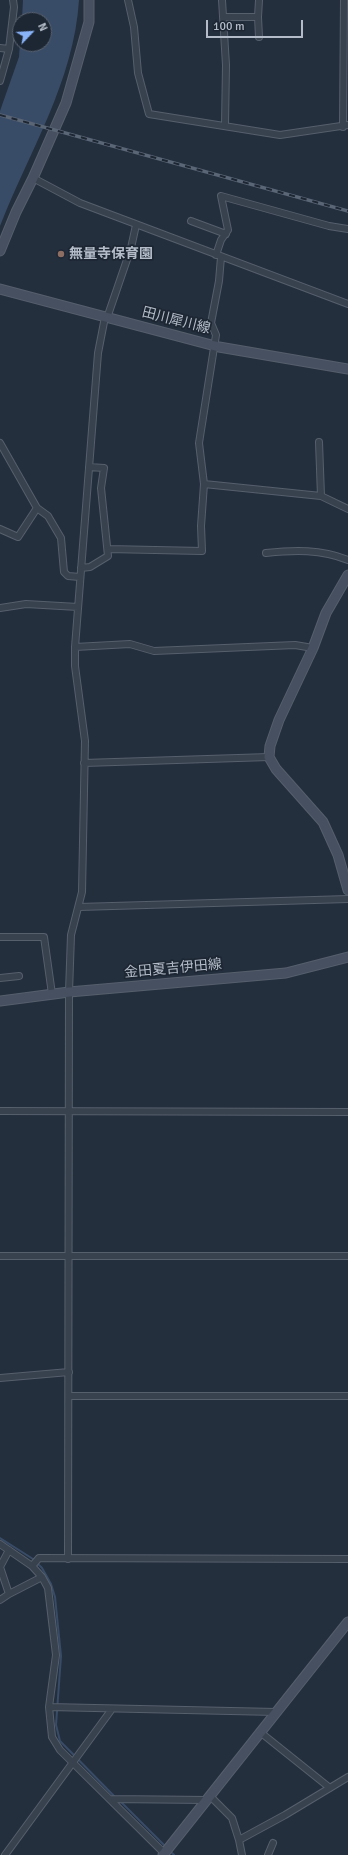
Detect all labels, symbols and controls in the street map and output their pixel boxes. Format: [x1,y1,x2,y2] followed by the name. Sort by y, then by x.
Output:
[12,12,52,52] north arrow
[208,12,305,38] scale bar
[213,19,245,34] text: 100 m
[35,21,50,33] text: N
[69,246,153,262] place label: 無量寺保育園
[56,249,66,259] marker: 無量寺保育園
[140,304,212,338] street label: 田川犀川線
[123,956,223,982] street label: 金田夏吉伊田線

